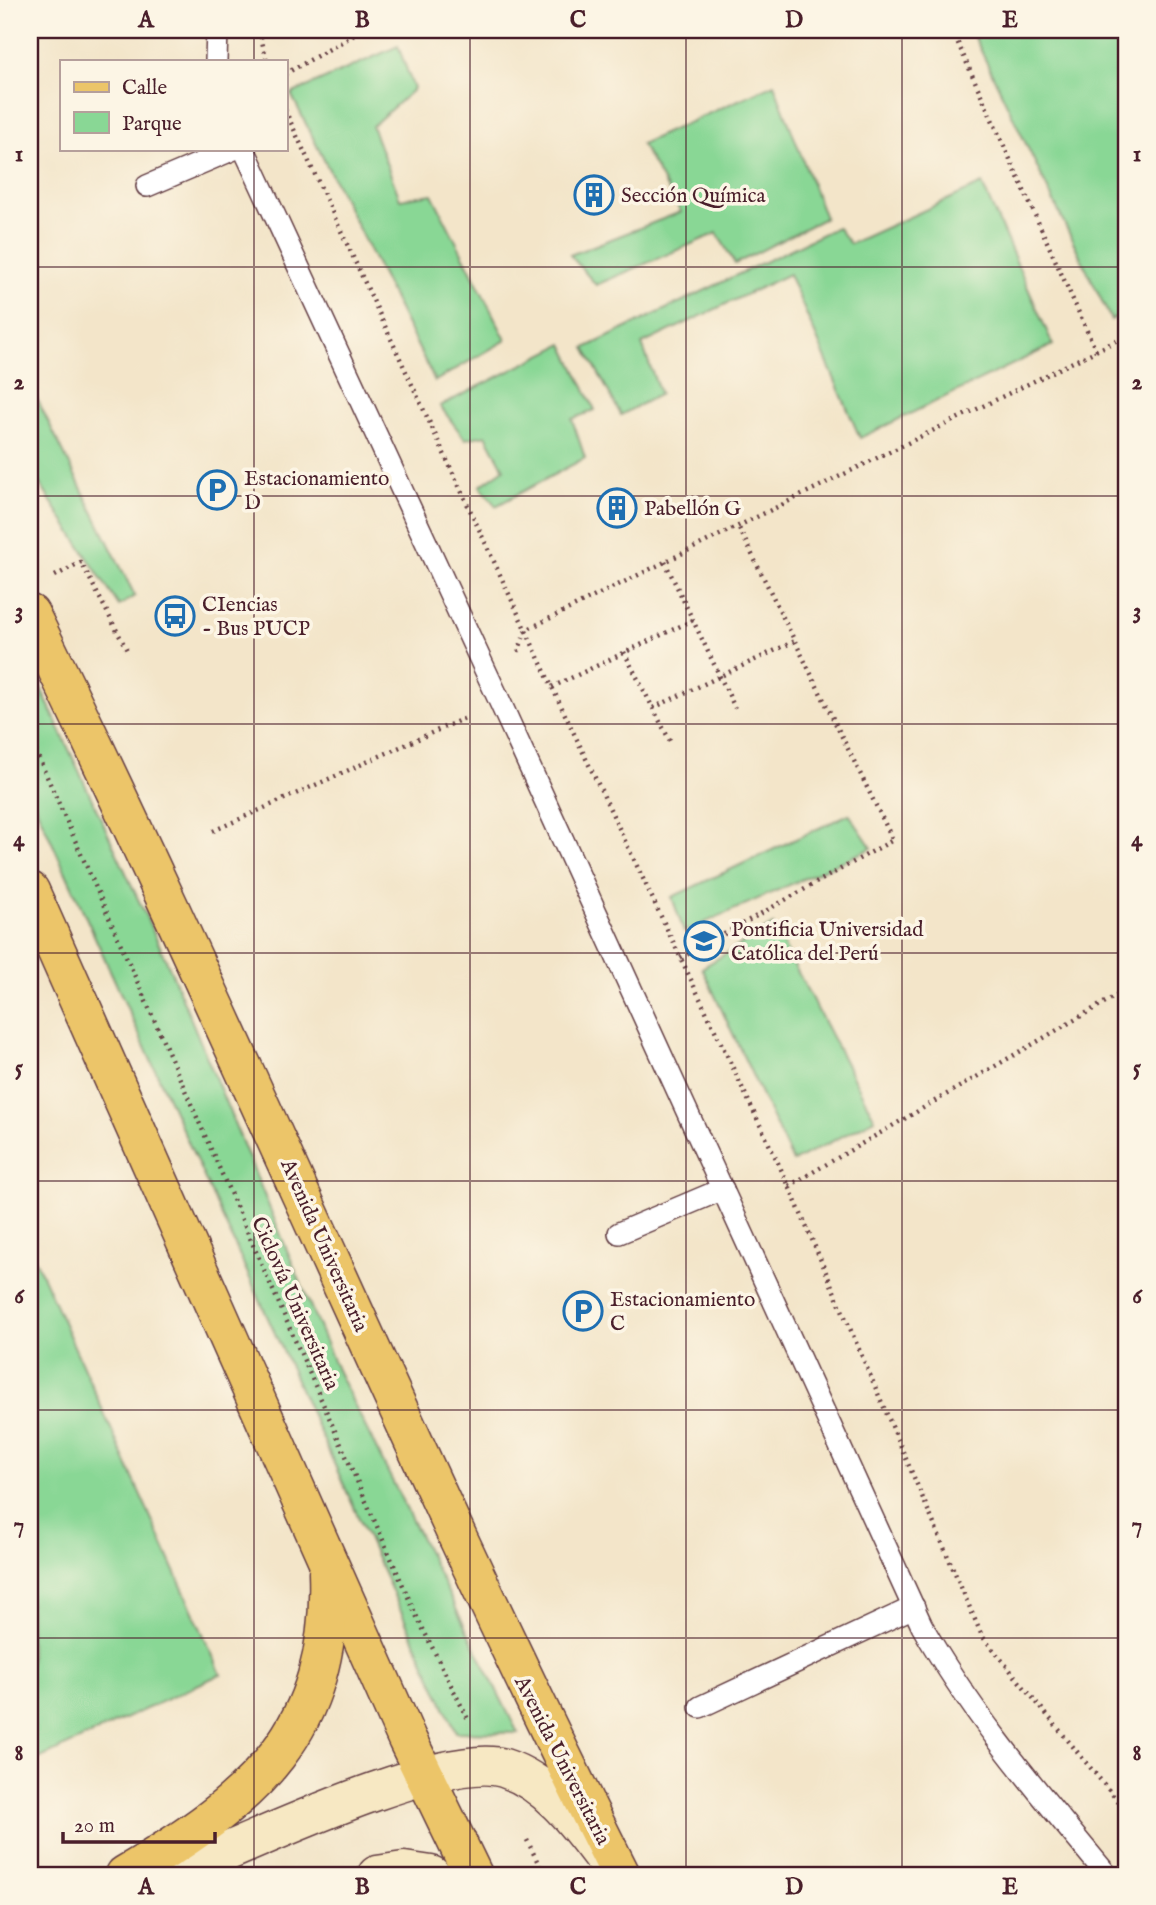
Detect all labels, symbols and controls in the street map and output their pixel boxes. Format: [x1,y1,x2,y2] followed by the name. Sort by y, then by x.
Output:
[137,6,155,35] text: A
[354,6,370,35] text: B
[570,6,587,35] text: C
[785,6,803,35] text: D
[1002,6,1018,35] text: E
[60,60,287,150] legend
[122,75,167,102] text: Calle
[122,111,182,138] text: Parque
[15,140,23,169] text: 1
[1133,140,1141,169] text: 1
[573,174,615,216] building icon: Sección Química
[621,183,766,210] place label: Sección Química
[14,368,25,397] text: 2
[1132,368,1143,397] text: 2
[244,466,389,517] place label: Estacionamiento D
[196,469,238,511] parking icon: Estacionamiento D
[596,487,638,529] building icon: Pabellón G
[644,496,741,523] place label: Pabellón G
[202,592,310,643] place label: CIencias - Bus PUCP
[154,595,196,637] bus stop icon: CIencias - Bus PUCP
[15,597,23,626] text: 3
[1133,597,1141,626] text: 3
[13,825,25,854] text: 4
[1131,825,1143,854] text: 4
[731,917,924,968] place label: Pontificia Universidad Católica del Perú
[683,920,725,962] school or university icon: Pontificia Universidad Católica del Perú
[15,1054,24,1083] text: 5
[1133,1054,1142,1083] text: 5
[273,1154,374,1337] street label: Avenida Universitaria
[244,1213,345,1395] street label: Ciclovía Universitaria
[14,1282,25,1311] text: 6
[1132,1282,1143,1311] text: 6
[610,1287,755,1338] place label: Estacionamiento C
[562,1290,604,1332] parking icon: Estacionamiento C
[14,1511,24,1540] text: 7
[1132,1511,1142,1540] text: 7
[507,1671,616,1851] street label: Avenida Universitaria
[14,1739,24,1768] text: 8
[1132,1739,1142,1768] text: 8
[63,1800,215,1844] scale bar
[74,1813,115,1840] text: 20 m
[137,1873,155,1902] text: A
[354,1873,370,1902] text: B
[570,1873,587,1902] text: C
[785,1873,803,1902] text: D
[1002,1873,1018,1902] text: E

